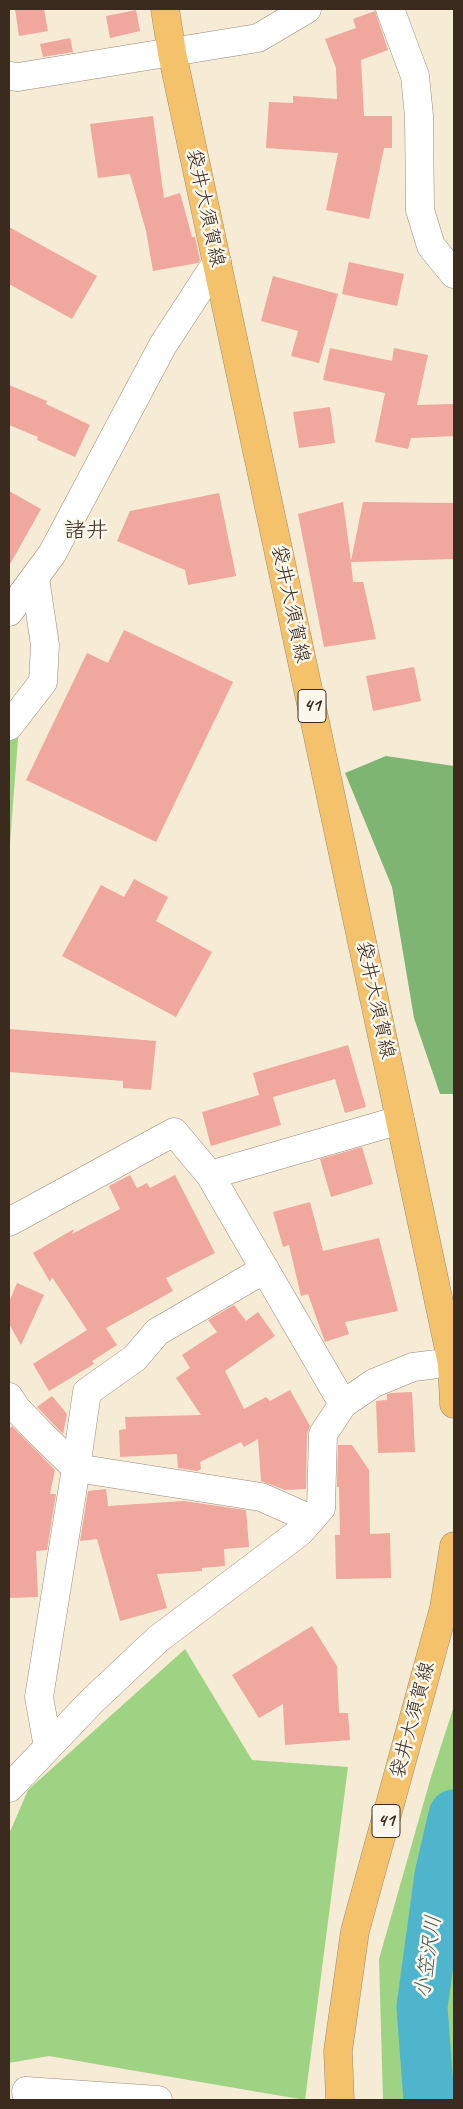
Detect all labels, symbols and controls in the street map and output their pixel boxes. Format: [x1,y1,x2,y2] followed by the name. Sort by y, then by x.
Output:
[181,147,229,269] street label: 袋井大須賀線
[64,518,108,544] district label: 諸井
[266,543,314,665] street label: 袋井大須賀線
[298,689,326,722] road number: 41
[351,939,399,1061] street label: 袋井大須賀線
[386,1659,440,1781] street label: 袋井大須賀線
[372,1804,400,1838] road number: 41
[411,1914,447,2000] water label: 小笠沢川

